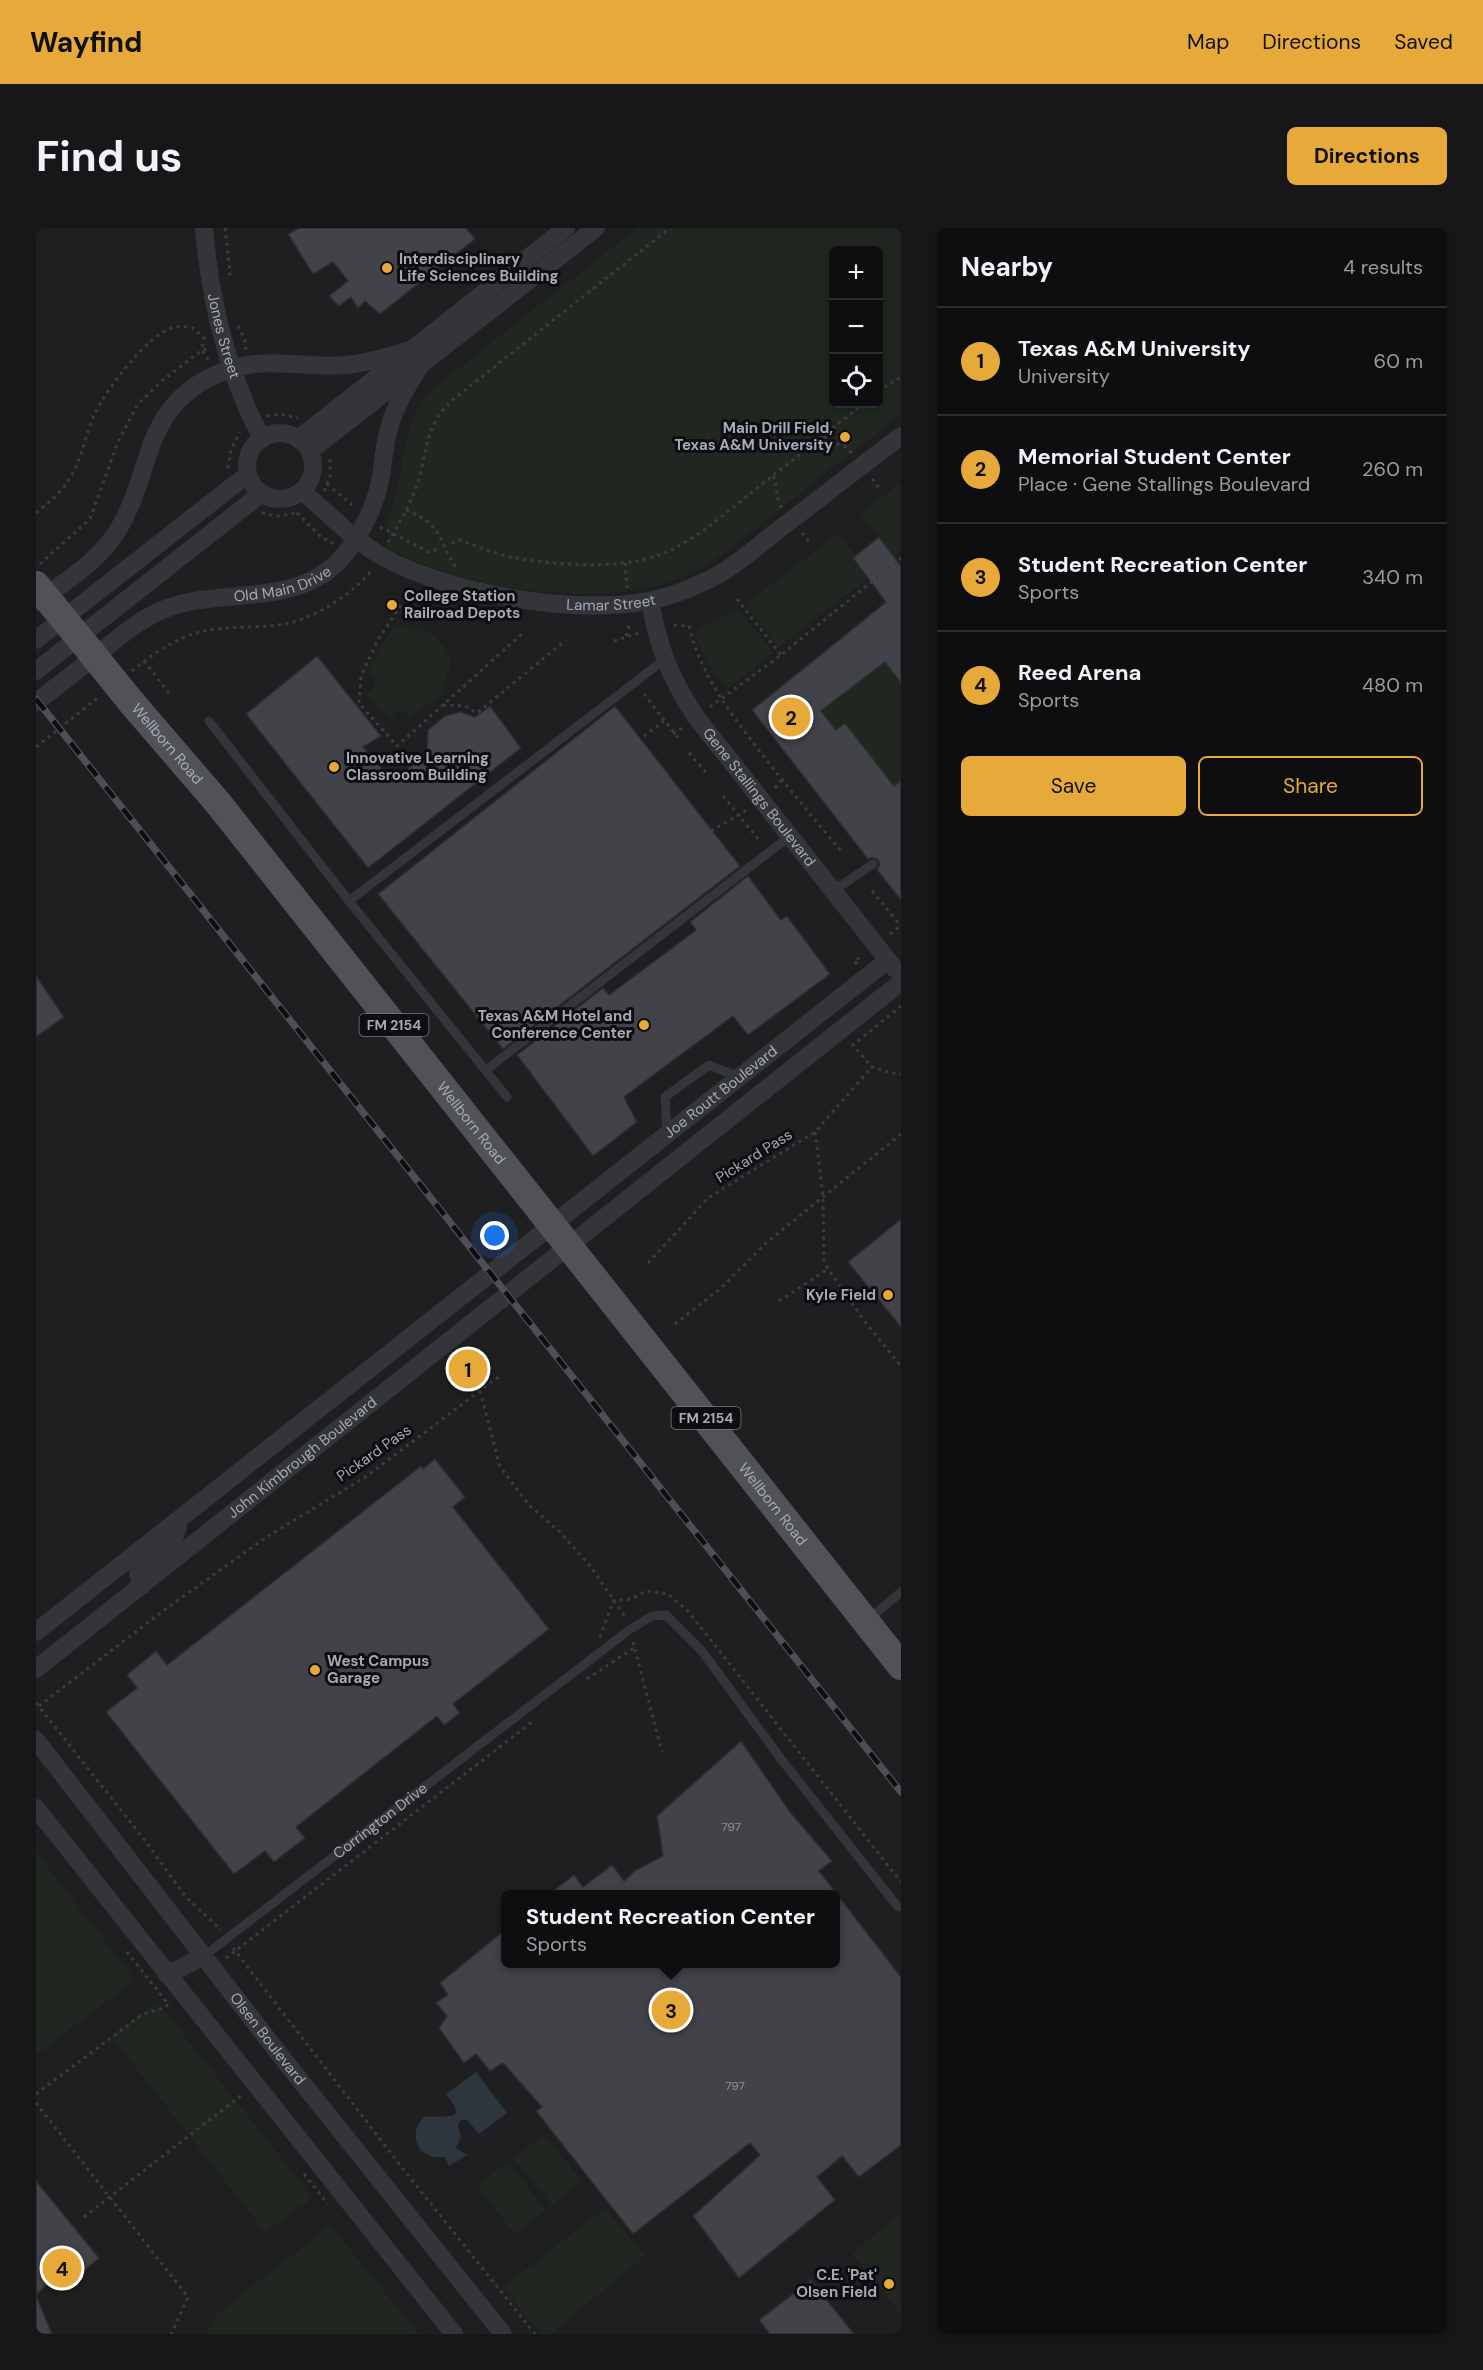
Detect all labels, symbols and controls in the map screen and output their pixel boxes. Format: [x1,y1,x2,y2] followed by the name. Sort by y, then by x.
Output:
[30,24,142,61] text: Wayfind
[1187,28,1229,56] text: Map
[1262,28,1361,56] text: Directions
[1394,28,1453,56] text: Saved
[1287,127,1447,185] button: Directions
[36,129,182,184] text: Find us
[829,246,883,408] map controls
[829,246,883,300] button: +
[399,249,559,286] place label: Interdisciplinary Life Sciences Building
[961,250,1053,284] text: Nearby
[1343,254,1423,280] text: 4 results
[380,261,394,275] marker: Interdisciplinary Life Sciences Building
[203,292,245,382] street label: Jones Street
[829,300,883,354] button: −
[1018,334,1251,363] text: Texas A&M University
[977,348,984,374] text: 1
[1374,348,1423,374] text: 60 m
[829,354,883,408] button: locate
[1018,363,1110,389] text: University
[674,418,833,455] place label: Main Drill Field, Texas A&M University
[838,430,852,444] marker: Main Drill Field, Texas A&M University
[1018,442,1291,471] text: Memorial Student Center
[975,456,986,482] text: 2
[1362,456,1423,482] text: 260 m
[1018,471,1310,497] text: Place · Gene Stallings Boulevard
[1018,550,1307,579] text: Student Recreation Center
[233,561,335,606] street label: Old Main Drive
[974,564,987,590] text: 3
[1362,564,1423,590] text: 340 m
[1018,579,1079,605] text: Sports
[404,586,520,623] place label: College Station Railroad Depots
[566,590,658,615] street label: Lamar Street
[385,598,399,612] marker: College Station Railroad Depots
[1018,658,1141,687] text: Reed Arena
[974,672,987,698] text: 4
[1362,672,1423,698] text: 480 m
[1018,687,1079,713] text: Sports
[772,694,810,740] pin: 2
[127,699,208,789] street label: Wellborn Road
[698,724,820,871] street label: Gene Stallings Boulevard
[346,748,489,785] place label: Innovative Learning Classroom Building
[961,756,1186,816] button: Save
[1198,756,1423,816] button: Share
[327,760,341,774] marker: Innovative Learning Classroom Building
[478,1006,632,1043] place label: Texas A&M Hotel and Conference Center
[360,1014,428,1036] road number: FM 2154
[637,1018,651,1032] marker: Texas A&M Hotel and Conference Center
[660,1041,782,1143] street label: Joe Routt Boulevard
[432,1077,510,1169] street label: Wellborn Road
[712,1125,796,1187] street label: Pickard Pass
[480,1221,509,1250] your location
[806,1285,876,1305] place label: Kyle Field
[881,1288,895,1302] marker: Kyle Field
[448,1346,488,1392] pin: 1
[224,1392,381,1523] street label: John Kimbrough Boulevard
[672,1407,740,1429] road number: FM 2154
[333,1420,415,1486] street label: Pickard Pass
[734,1459,812,1550] street label: Wellborn Road
[327,1651,429,1688] place label: West Campus Garage
[308,1663,322,1677] marker: West Campus Garage
[329,1778,432,1864] street label: Corrington Drive
[721,1819,741,1835] house number: 797
[501,1890,840,1968] popup
[526,1902,815,1931] text: Student Recreation Center
[526,1931,587,1957] text: Sports
[225,1988,310,2089] street label: Olsen Boulevard
[652,1988,690,2032] pin: 3
[725,2078,745,2094] house number: 797
[42,2246,82,2290] pin: 4
[796,2265,877,2302] place label: C.E. 'Pat' Olsen Field
[882,2277,896,2291] marker: C.E. 'Pat' Olsen Field

